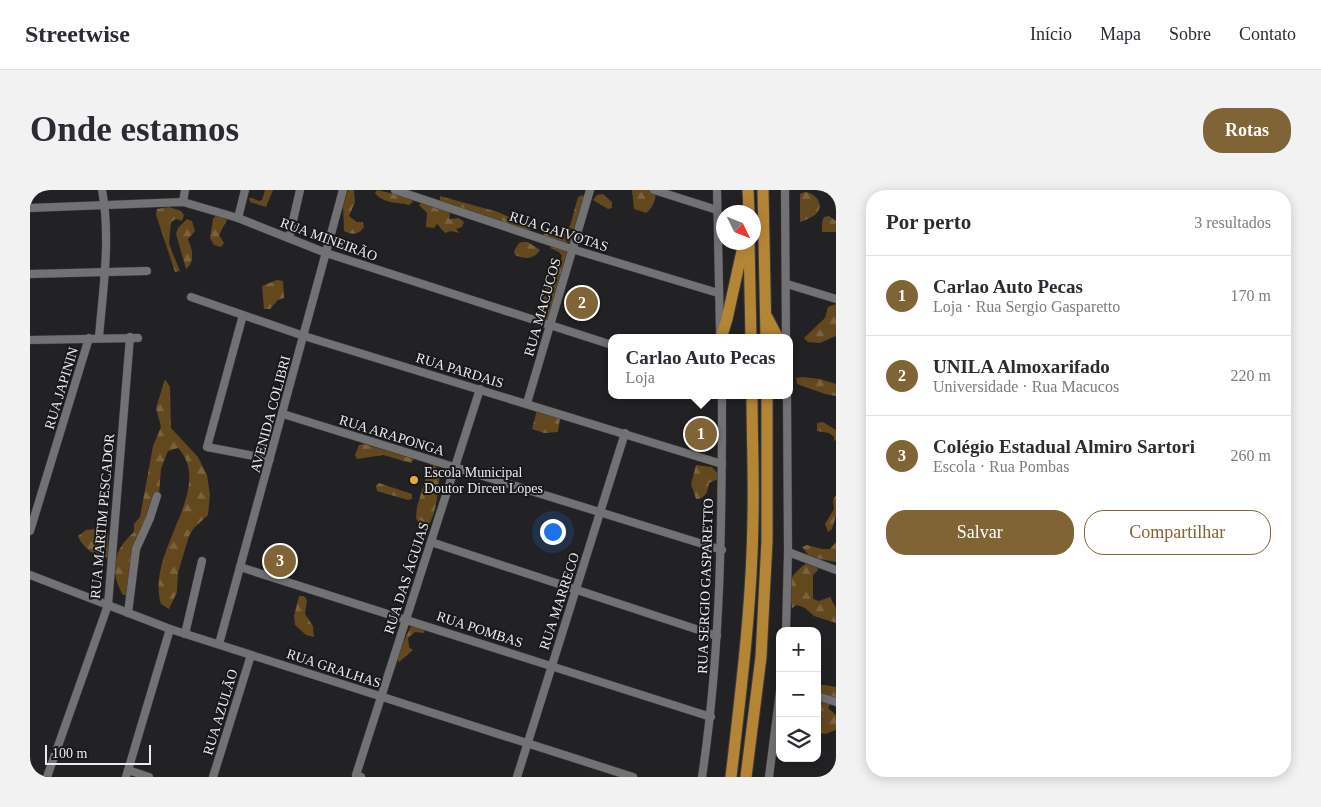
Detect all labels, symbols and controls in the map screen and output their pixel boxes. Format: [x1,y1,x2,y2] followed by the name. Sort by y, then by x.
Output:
[25,21,130,47] text: Streetwise
[1030,24,1072,44] text: Início
[1100,24,1141,44] text: Mapa
[1169,24,1211,44] text: Sobre
[1239,24,1296,44] text: Contato
[1203,108,1291,153] button: Rotas
[30,110,239,149] text: Onde estamos
[716,205,761,250] north arrow
[508,208,610,254] street label: RUA GAIVOTAS
[886,210,971,234] text: Por perto
[1194,214,1271,231] text: 3 resultados
[278,215,379,264] street label: RUA MINEIRÃO
[521,256,564,358] street label: RUA MACUCOS
[933,276,1083,297] text: Carlao Auto Pecas
[566,284,598,322] pin: 2
[898,287,906,304] text: 1
[1231,287,1271,304] text: 170 m
[933,298,1120,315] text: Loja · Rua Sergio Gasparetto
[608,334,793,399] popup
[42,345,81,431] street label: RUA JAPININ
[626,347,775,368] text: Carlao Auto Pecas
[414,350,506,391] street label: RUA PARDAIS
[248,354,293,474] street label: AVENIDA COLIBRI
[933,356,1110,377] text: UNILA Almoxarifado
[898,367,906,384] text: 2
[1231,367,1271,384] text: 220 m
[626,369,655,386] text: Loja
[933,378,1119,395] text: Universidade · Rua Macucos
[337,412,447,459] street label: RUA ARAPONGA
[685,415,717,453] pin: 1
[88,432,117,599] street label: RUA MARTIM PESCADOR
[933,436,1195,457] text: Colégio Estadual Almiro Sartori
[898,447,906,464] text: 3
[1231,447,1271,464] text: 260 m
[933,458,1069,475] text: Escola · Rua Pombas
[424,465,543,496] place label: Escola Municipal Doutor Dirceu Lopes
[408,474,420,486] marker: Escola Municipal Doutor Dirceu Lopes
[695,498,716,674] street label: RUA SERGIO GASPARETTO
[886,510,1074,555] button: Salvar
[1084,510,1271,555] button: Compartilhar
[540,519,566,545] your location
[380,520,432,636] street label: RUA DAS ÁGUIAS
[264,542,296,580] pin: 3
[537,551,582,652] street label: RUA MARRECO
[435,608,525,650] street label: RUA POMBAS
[776,627,821,762] map controls
[776,627,821,672] button: +
[285,646,383,691] street label: RUA GRALHAS
[200,667,241,757] street label: RUA AZULÃO
[776,672,821,717] button: −
[776,717,821,762] button: layers
[45,742,151,765] scale bar
[52,746,87,761] text: 100 m

